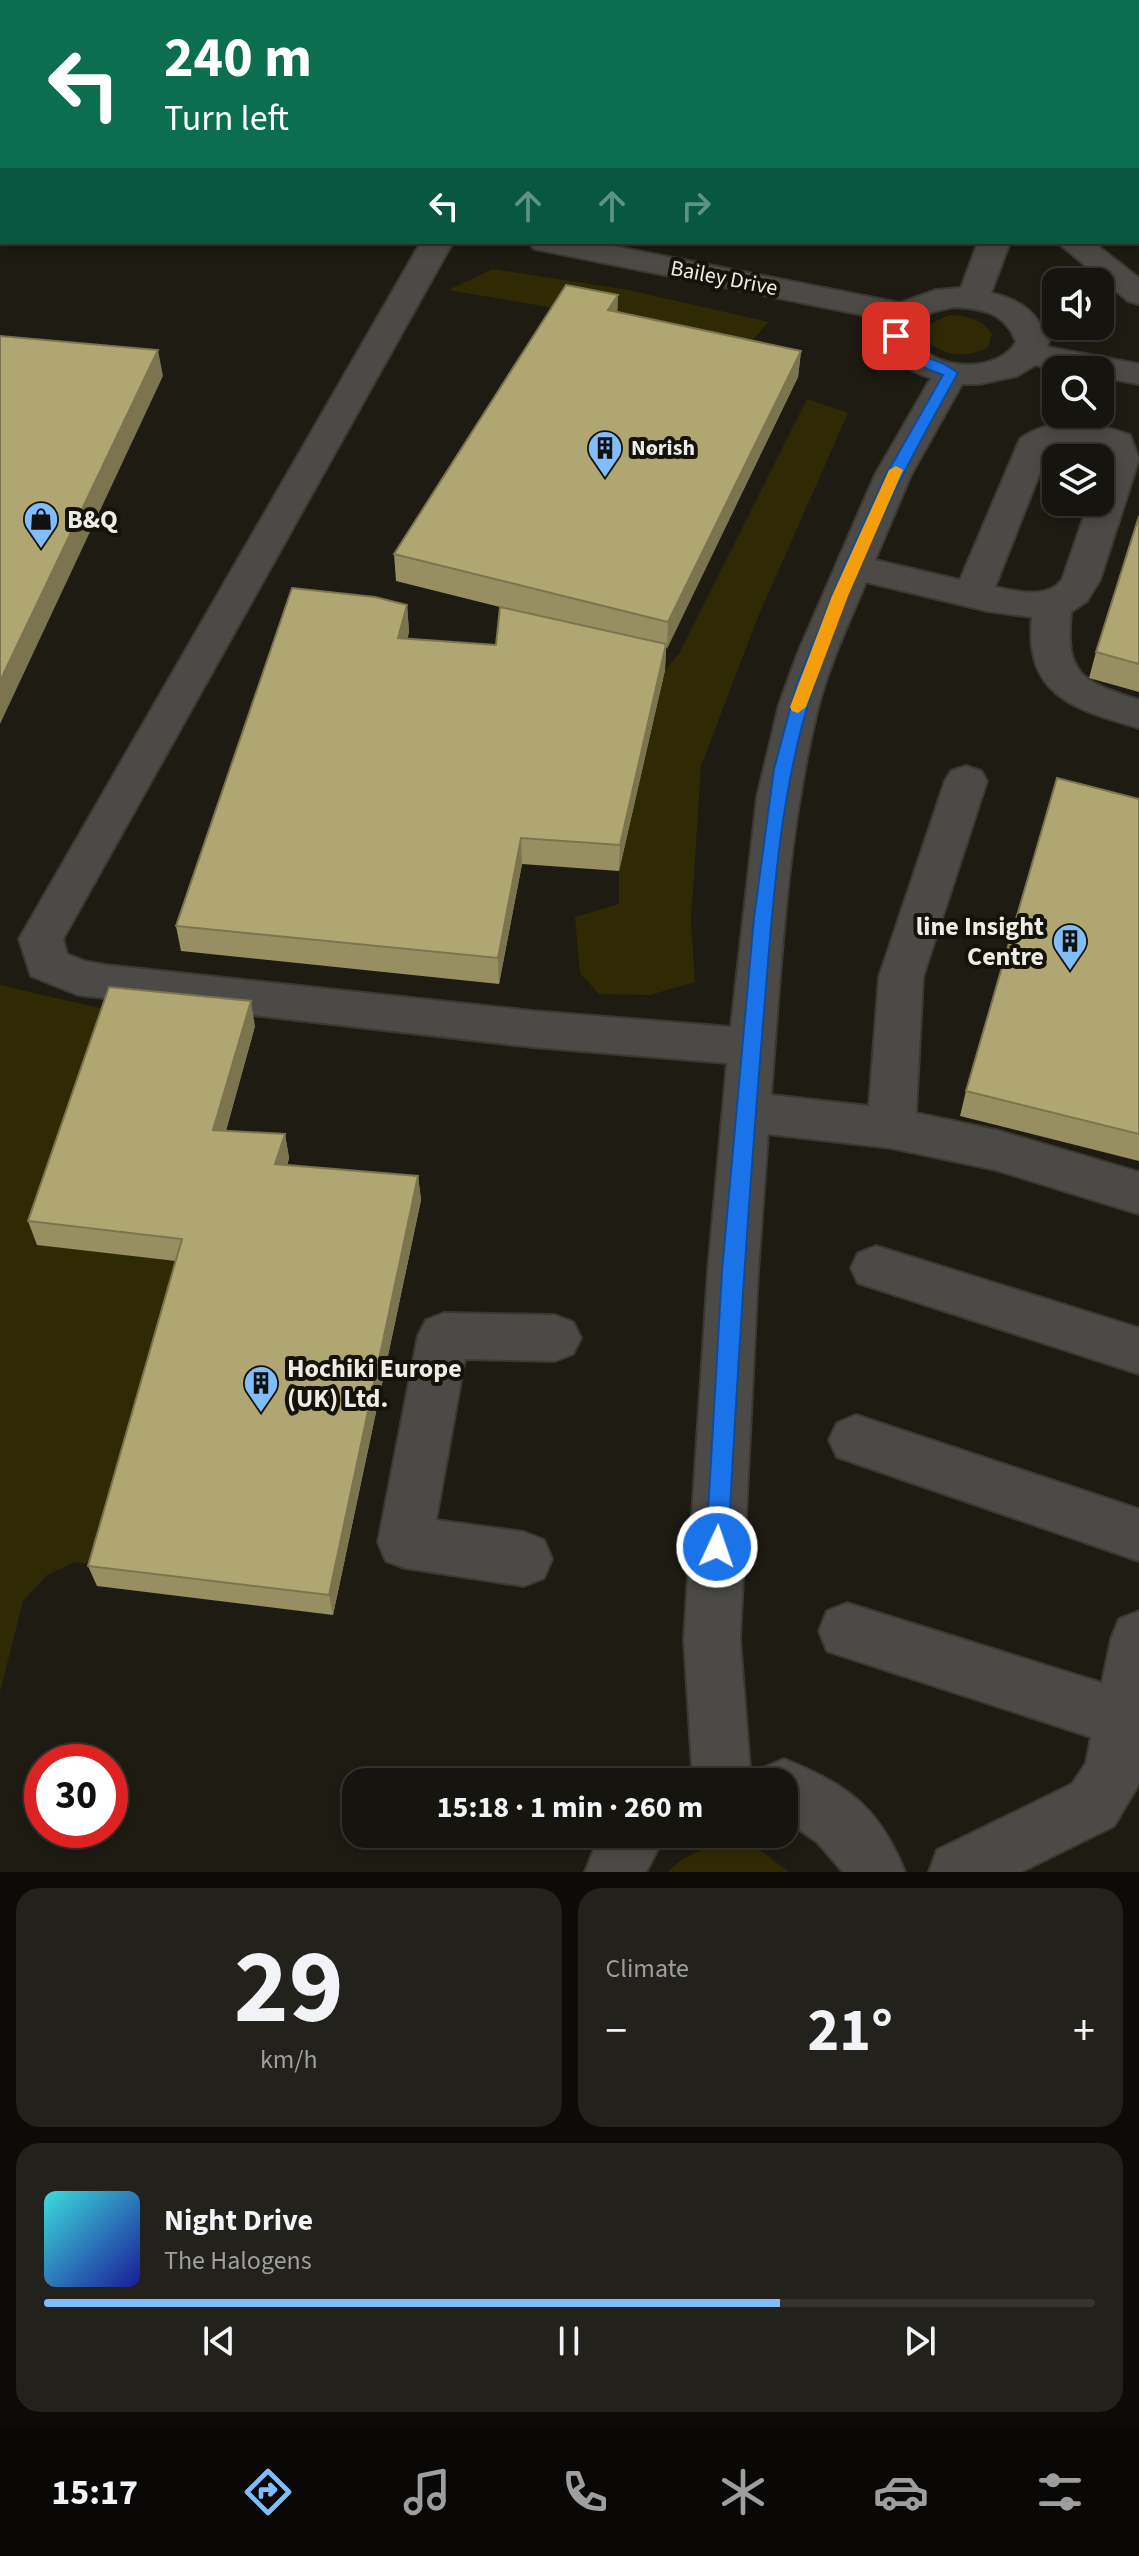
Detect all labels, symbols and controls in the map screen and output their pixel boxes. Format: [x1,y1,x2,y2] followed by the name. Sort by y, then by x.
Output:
[164,19,312,98] text: 240 m
[32,32,136,136] icon: left
[164,93,289,144] text: Turn left
[422,184,466,228] icon: left
[506,184,550,228] icon: ahead
[590,184,634,228] icon: ahead
[674,184,718,228] icon: right
[668,252,780,304] street label: Bailey Drive
[1042,268,1114,516] map controls
[1042,268,1114,340] button: sound
[862,302,930,370] pin
[874,314,918,358] icon: arrive
[1042,356,1114,428] button: search
[586,429,624,479] building icon: Norish
[631,432,695,464] place label: Norish
[1042,444,1114,516] button: layers
[22,500,60,550] shop icon: B&Q
[67,501,118,538] place label: B&Q
[916,908,1044,975] place label: line Insight Centre
[1051,922,1089,972] building icon: line Insight Centre
[287,1350,462,1417] place label: Hochiki Europe (UK) Ltd.
[242,1364,280,1414] building icon: Hochiki Europe (UK) Ltd.
[675,1505,759,1589] position arrow
[24,1744,128,1848] speed limit sign: 30
[437,1786,703,1829] text: 15:18 · 1 min · 260 m
[234,1915,344,2063] text: 29
[606,1950,689,1987] text: Climate
[808,1989,893,2074] text: 21°
[606,2000,627,2063] text: −
[1073,2000,1095,2063] text: +
[260,2041,318,2078] text: km/h
[164,2199,313,2242] text: Night Drive
[164,2242,312,2279] text: The Halogens
[197,2319,241,2363] icon: previous
[547,2319,591,2363] icon: pause
[898,2319,942,2363] icon: next
[240,2464,296,2520] icon: directions
[399,2464,455,2520] icon: music
[557,2464,613,2520] icon: phone
[715,2464,771,2520] icon: climate
[873,2464,929,2520] icon: car
[1032,2464,1088,2520] icon: filters
[51,2467,138,2518] text: 15:17

